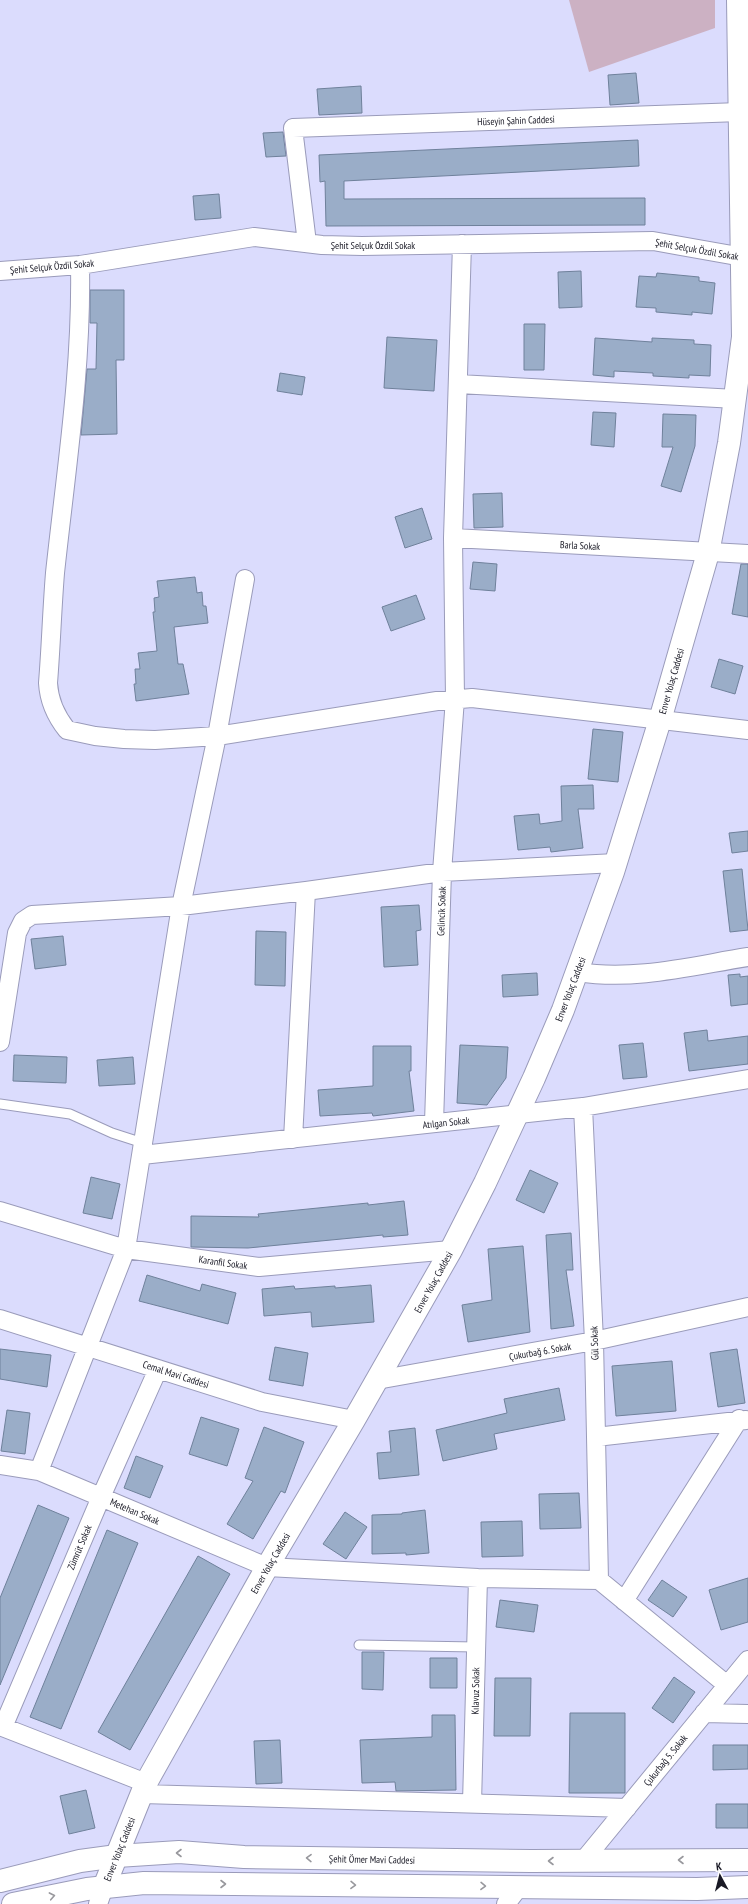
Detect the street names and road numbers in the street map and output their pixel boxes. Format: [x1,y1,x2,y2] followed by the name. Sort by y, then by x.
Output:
[477,113,555,128] street label: Hüseyin Şahin Caddesi
[654,236,740,263] street label: Şehit Selçuk Özdil Sokak
[331,239,415,252] street label: Şehit Selçuk Özdil Sokak
[9,256,95,277] street label: Şehit Selçuk Özdil Sokak
[560,538,601,553] street label: Barla Sokak
[656,647,687,716] street label: Enver Yolaç Caddesi
[434,886,449,936] street label: Gelincik Sokak
[552,955,589,1023] street label: Enver Yolaç Caddesi
[422,1114,470,1131] street label: Atılgan Sokak
[411,1249,456,1315] street label: Enver Yolaç Caddesi
[198,1253,248,1272] street label: Karanfil Sokak
[587,1326,602,1360] street label: Gül Sokak
[508,1340,572,1363] street label: Çukurbağ 6. Sokak
[141,1358,211,1391] street label: Cemal Mavi Caddesi
[108,1495,162,1528] street label: Metehan Sokak
[64,1523,95,1572] street label: Zümrüt Sokak
[248,1531,293,1596] street label: Enver Yolaç Caddesi
[469,1667,482,1715] street label: Kılavuz Sokak
[641,1732,690,1789] street label: Çukurbağ 5. Sokak
[101,1815,138,1883] street label: Enver Yolaç Caddesi
[329,1852,415,1867] street label: Şehit Ömer Mavi Caddesi

